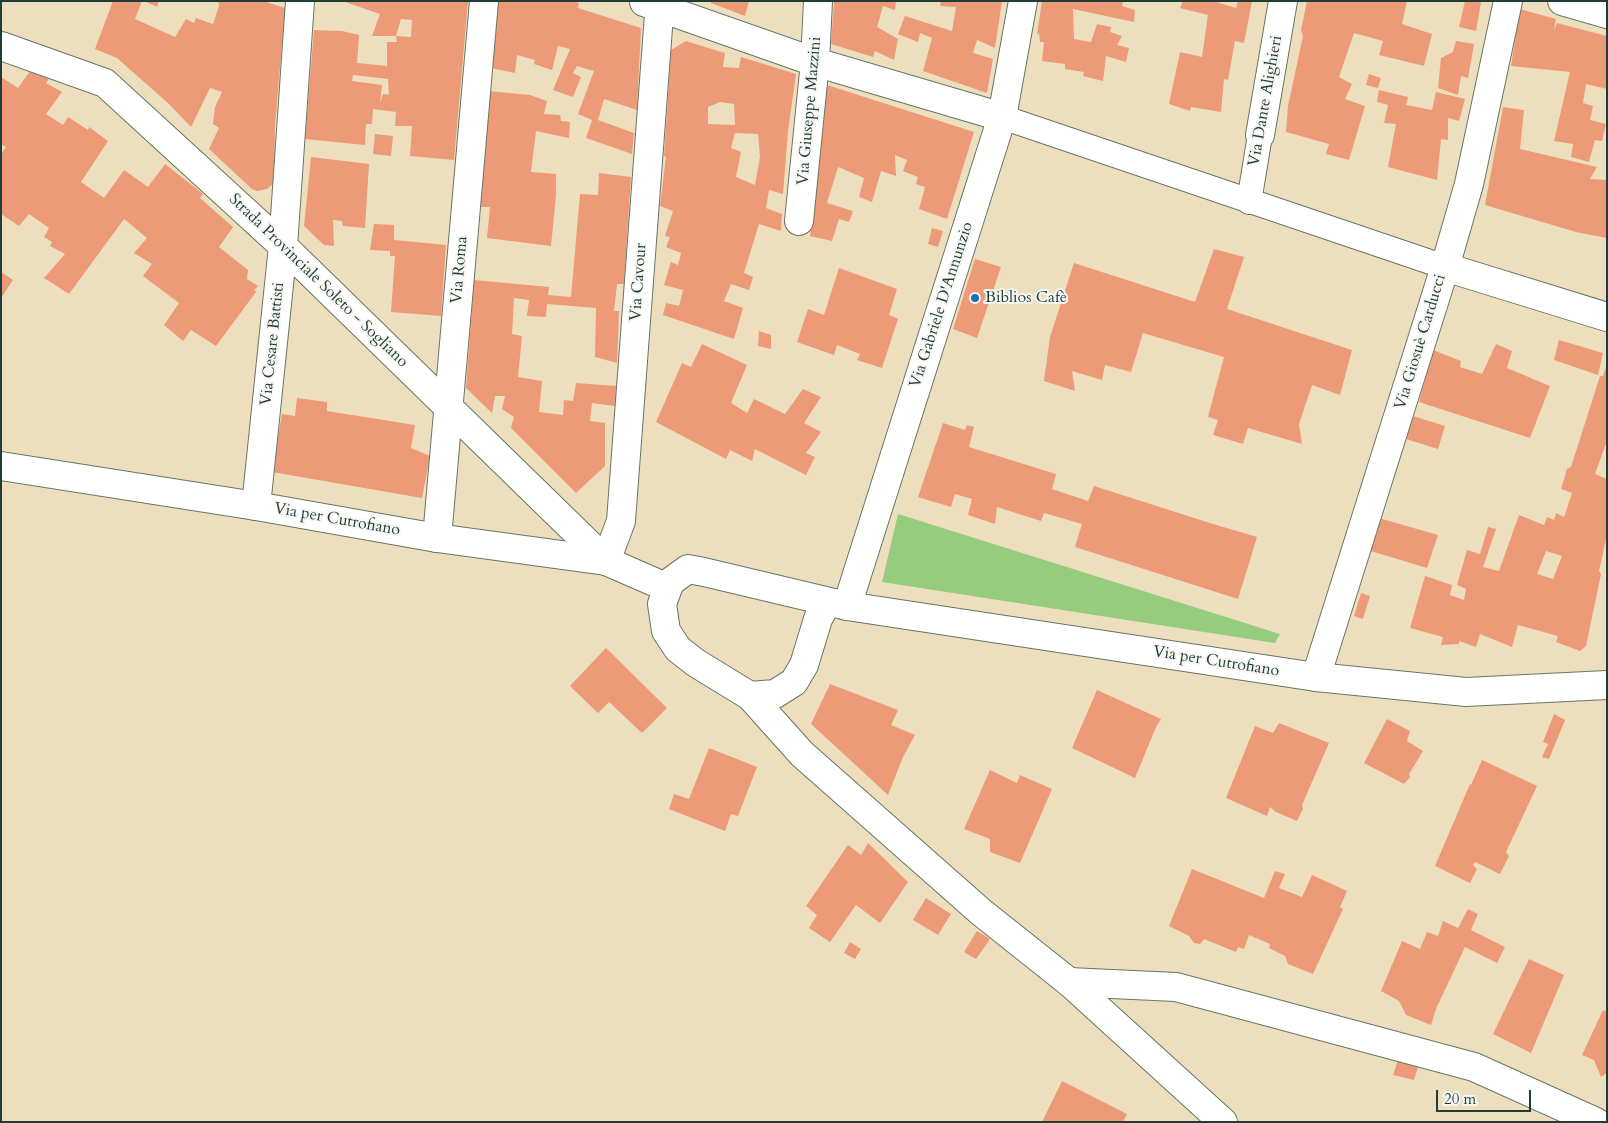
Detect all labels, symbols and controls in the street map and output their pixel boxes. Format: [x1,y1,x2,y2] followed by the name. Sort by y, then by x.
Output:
[1245,34,1287,168] street label: Via Dante Alighieri
[794,36,826,186] street label: Via Giuseppe Mazzini
[224,190,412,372] street label: Strada Provinciale Soleto - Sogliano
[906,220,978,390] street label: Via Gabriele D'Annunzio
[447,235,473,305] street label: Via Roma
[627,242,651,322] street label: Via Cavour
[1391,272,1451,412] street label: Via Giosuè Carducci
[257,281,289,407] street label: Via Cesare Battisti
[985,288,1067,308] place label: Biblios Cafè
[969,292,981,304] marker: Biblios Cafè
[273,499,401,541] street label: Via per Cutrofiano
[1151,643,1281,681] street label: Via per Cutrofiano
[1438,1080,1533,1112] scale bar
[1444,1089,1476,1109] text: 20 m

